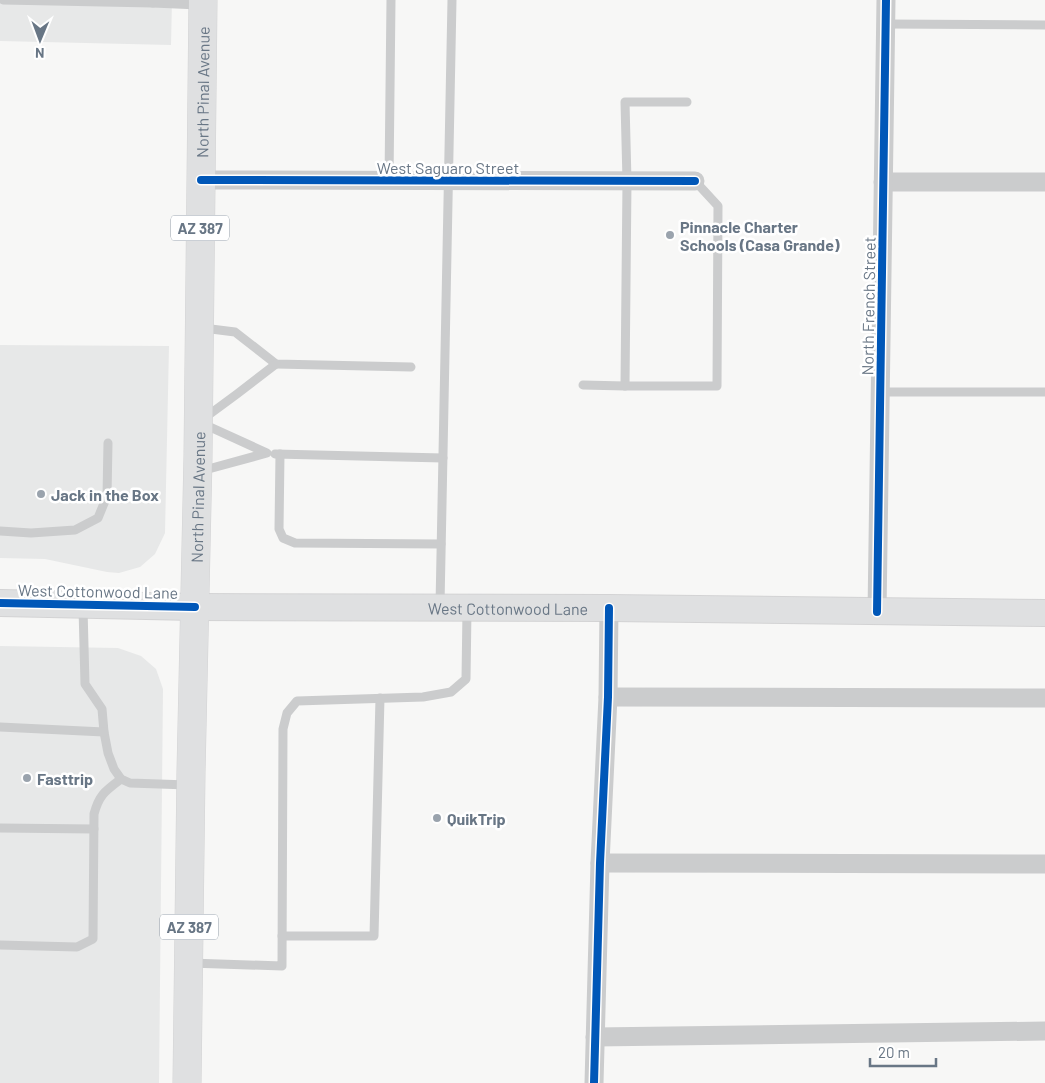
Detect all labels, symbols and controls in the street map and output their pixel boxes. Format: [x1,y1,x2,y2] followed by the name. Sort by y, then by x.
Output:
[15,15,65,65] north arrow
[192,26,212,158] street label: North Pinal Avenue
[35,45,45,62] text: N
[377,158,519,177] street label: West Saguaro Street
[171,216,229,240] road number: AZ 387
[680,217,840,254] place label: Pinnacle Charter Schools (Casa Grande)
[664,229,676,241] marker: Pinnacle Charter Schools (Casa Grande)
[857,236,879,376] street label: North French Street
[186,431,208,563] street label: North Pinal Avenue
[51,485,159,504] place label: Jack in the Box
[35,488,47,500] marker: Jack in the Box
[18,580,178,602] street label: West Cottonwood Lane
[428,598,588,617] street label: West Cottonwood Lane
[37,769,93,788] place label: Fasttrip
[21,772,33,784] marker: Fasttrip
[447,809,506,828] place label: QuikTrip
[431,812,443,824] marker: QuikTrip
[160,914,218,940] road number: AZ 387
[870,1036,936,1068] scale bar
[878,1043,910,1061] text: 20 m

